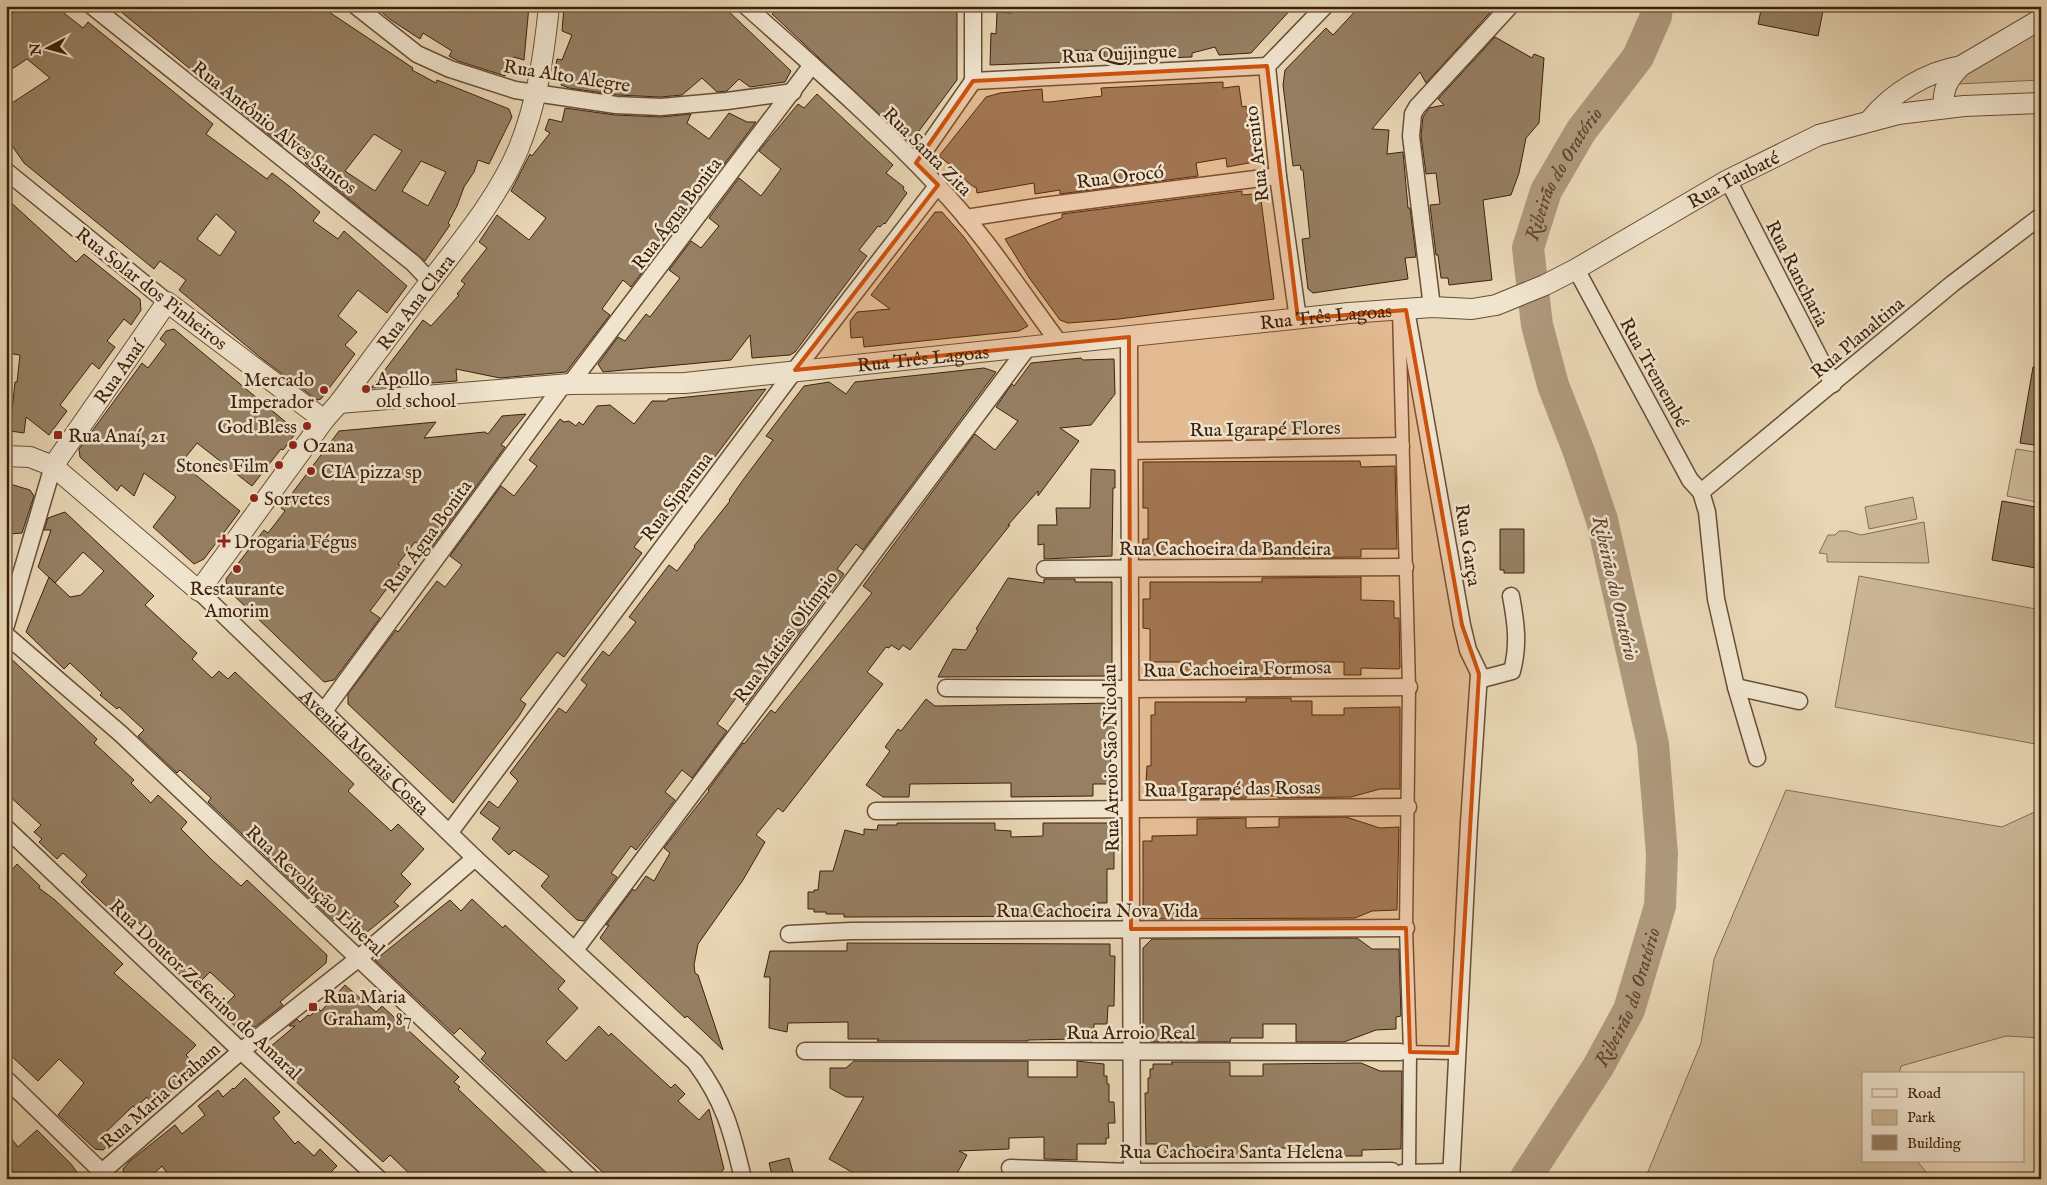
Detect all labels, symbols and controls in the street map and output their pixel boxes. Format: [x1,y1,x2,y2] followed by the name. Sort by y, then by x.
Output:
[22,22,72,72] north arrow
[1061,40,1178,70] street label: Rua Quijingue
[26,42,46,57] text: N
[502,55,632,99] street label: Rua Alto Alegre
[187,57,361,200] street label: Rua Antônio Alves Santos
[877,103,977,203] street label: Rua Santa Zita
[1520,103,1609,244] water label: Ribeirão do Oratório
[1240,104,1276,203] street label: Rua Arenito
[1684,146,1784,215] street label: Rua Taubaté
[627,152,728,275] street label: Rua Água Bonita
[1075,161,1165,195] street label: Rua Orocó
[1759,217,1834,332] street label: Rua Rancharia
[70,223,232,356] street label: Rua Solar dos Pinheiros
[373,250,461,356] street label: Rua Ana Clara
[1807,292,1910,385] street label: Rua Planaltina
[1259,300,1393,336] street label: Rua Três Lagoas
[1613,314,1693,432] street label: Rua Tremembé
[90,334,152,409] street label: Rua Anaí
[856,341,990,379] street label: Rua Três Lagoas
[375,368,457,414] place label: Apollo old school
[230,369,314,415] place label: Mercado Imperador
[360,383,372,395] marker: Apollo old school
[318,384,330,396] marker: Mercado Imperador
[218,416,297,440] place label: God Bless
[1189,417,1341,443] street label: Rua Igarapé Flores
[301,420,313,432] marker: God Bless
[68,425,166,449] place label: Rua Anaí, 21
[52,429,64,441] marker: Rua Anaí, 21
[303,435,355,459] place label: Ozana
[287,439,299,451] marker: Ozana
[636,447,719,546] street label: Rua Siparuna
[176,455,269,479] place label: Stones Film
[273,459,285,471] marker: Stones Film
[321,461,422,485] place label: CIA pizza sp
[305,465,317,477] marker: CIA pizza sp
[379,474,478,599] street label: Rua Água Bonita
[264,488,330,512] place label: Sorvetes
[248,492,260,504] marker: Sorvetes
[1449,502,1486,589] street label: Rua Garça
[1586,513,1643,663] water label: Ribeirão do Oratório
[234,531,357,555] place label: Drogaria Fégus
[218,535,230,547] marker: Drogaria Fégus
[1119,538,1332,562] street label: Rua Cachoeira da Bandeira
[231,563,243,575] marker: Restaurante Amorim
[729,566,844,708] street label: Rua Matias Olímpio
[190,578,285,624] place label: Restaurante Amorim
[1142,656,1332,684] street label: Rua Cachoeira Formosa
[1098,664,1126,852] street label: Rua Arroio São Nicolau
[293,684,434,822] street label: Avenida Morais Costa
[1143,776,1321,804] street label: Rua Igarapé das Rosas
[240,821,390,963] street label: Rua Revolução Liberal
[103,895,306,1087] street label: Rua Doutor Zeferino do Amaral
[996,900,1199,924] street label: Rua Cachoeira Nova Vida
[1589,925,1667,1072] water label: Ribeirão do Oratório
[323,986,412,1032] place label: Rua Maria Graham, 87
[307,1001,319,1013] marker: Rua Maria Graham, 87
[1066,1022,1196,1046] street label: Rua Arroio Real
[97,1038,226,1155] street label: Rua Maria Graham
[1862,1072,2024,1162] legend
[1907,1084,1942,1103] text: Road
[1907,1108,1937,1127] text: Park
[1907,1134,1962,1153] text: Building
[1119,1141,1344,1165] street label: Rua Cachoeira Santa Helena

